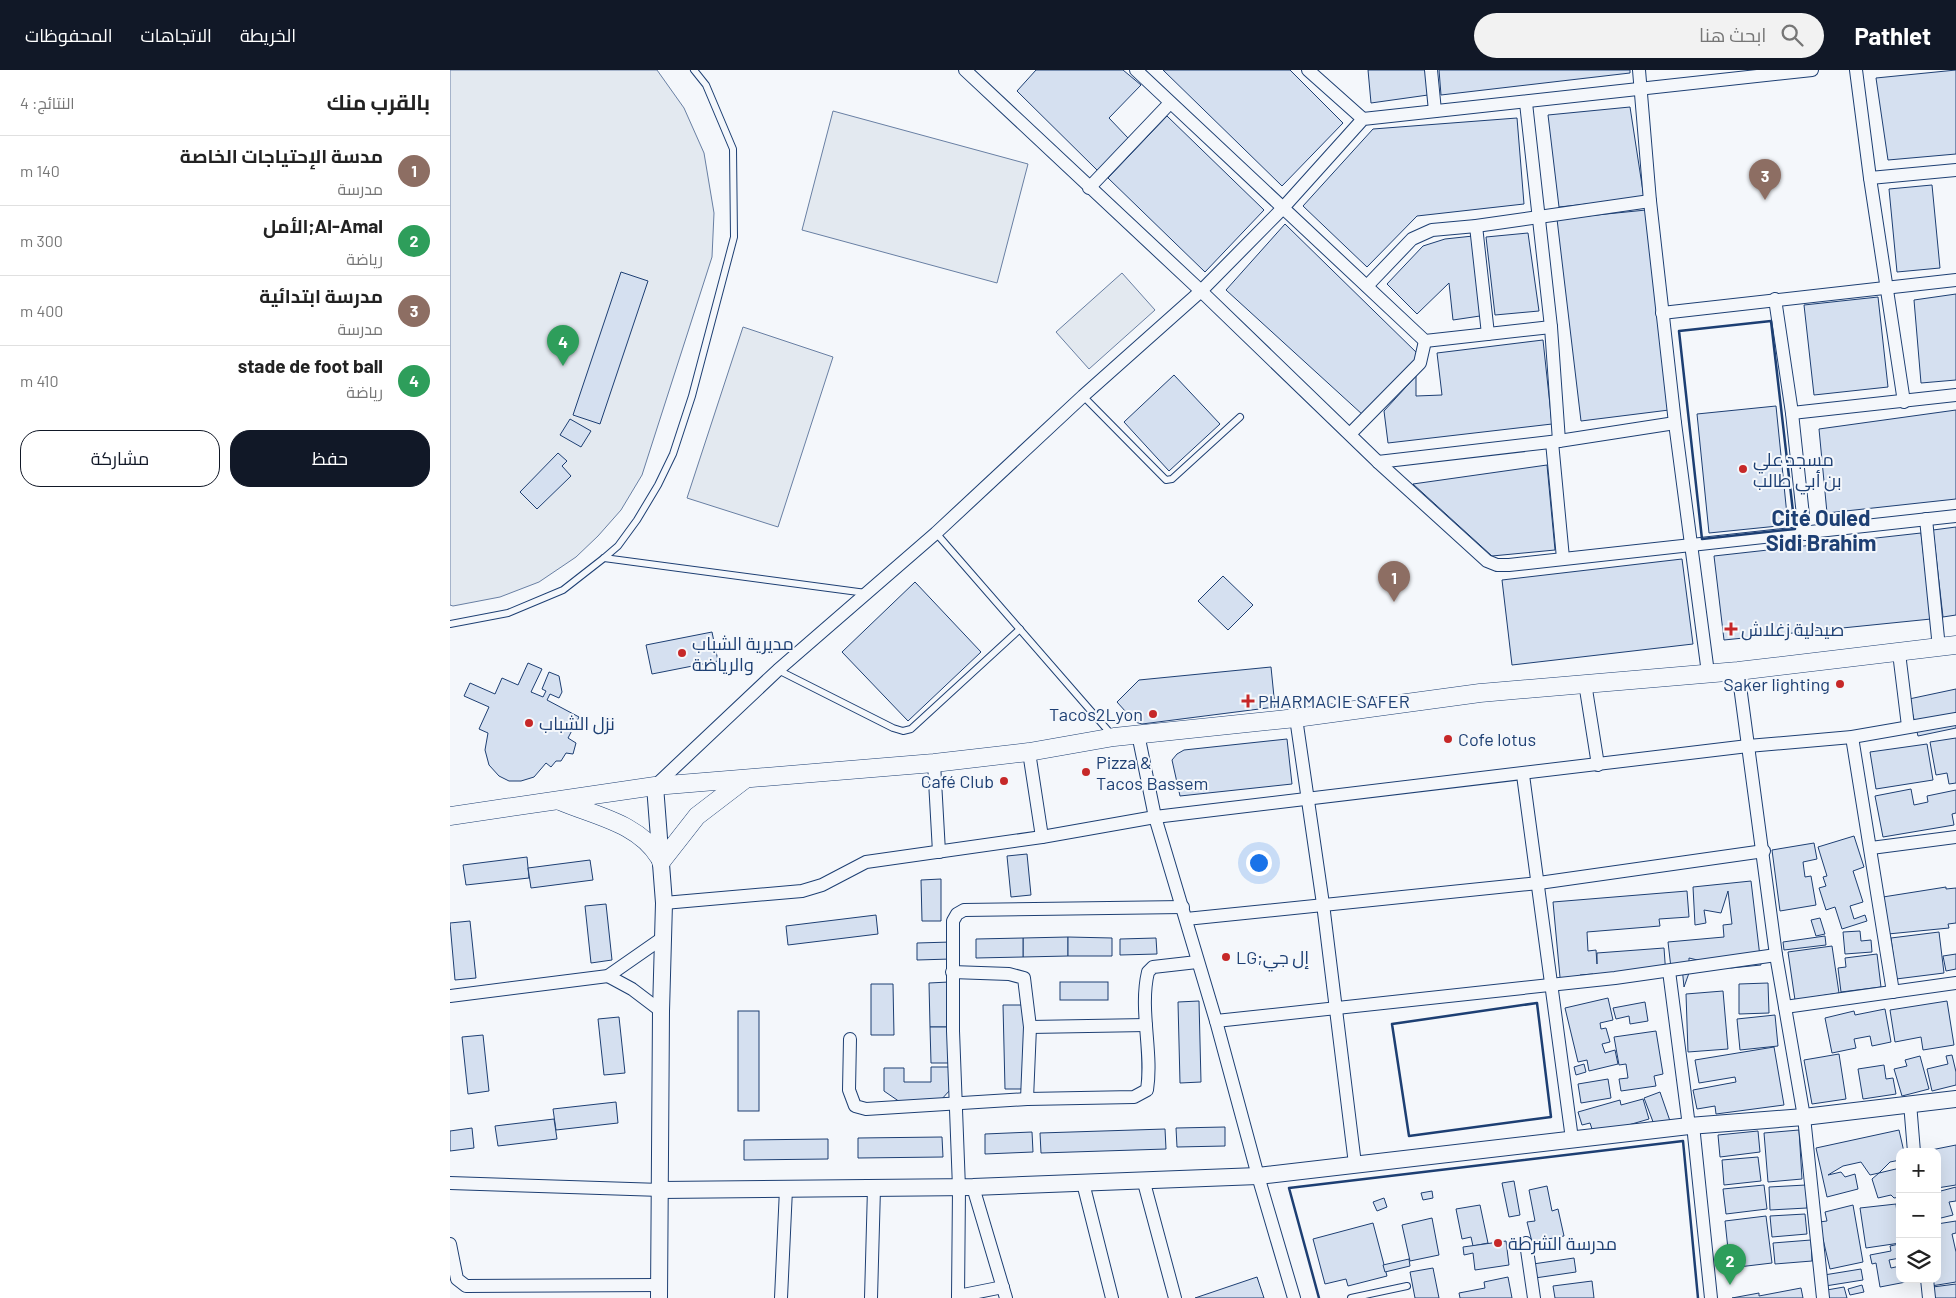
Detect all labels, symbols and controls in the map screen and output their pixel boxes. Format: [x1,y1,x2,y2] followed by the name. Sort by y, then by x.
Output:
[1474,13,1824,58] search box
[1778,21,1806,49] icon: search
[1854,21,1931,50] text: Pathlet
[1699,23,1766,46] text: ابحث هنا
[25,24,113,46] text: المحفوظات
[141,24,212,46] text: الاتجاهات
[240,24,296,46] text: الخريطة
[327,89,430,114] text: بالقرب منك
[20,93,75,112] text: النتائج: 4
[180,144,383,167] text: مدسة الإحتياجات الخاصة
[1749,159,1781,200] pin: 3
[20,161,60,180] text: 140 m
[411,161,417,180] text: 1
[337,179,383,198] text: مدرسة
[263,214,383,237] text: Al-Amal;الأمل
[20,231,63,250] text: 300 m
[410,231,418,250] text: 2
[346,249,383,268] text: رياضة
[259,284,383,307] text: مدرسة ابتدائية
[20,301,63,320] text: 400 m
[410,301,418,320] text: 3
[337,319,383,338] text: مدرسة
[547,325,579,366] pin: 4
[238,354,383,377] text: stade de foot ball
[20,371,58,390] text: 410 m
[409,371,419,390] text: 4
[346,382,383,401] text: رياضة
[20,430,220,487] button: مشاركة
[230,430,430,487] button: حفظ
[1753,448,1842,495] place label: مسجد علي بن أبي طالب
[1737,463,1749,475] marker: مسجد علي بن أبي طالب
[1766,504,1876,555] district label: Cité Ouled Sidi Brahim
[1378,561,1410,602] pin: 1
[1741,618,1844,641] place label: صيدلية زغلاش
[1725,623,1737,635] marker: صيدلية زغلاش
[692,632,794,676] place label: مديرية الشباب والرياضة
[676,647,688,659] marker: مديرية الشباب والرياضة
[1723,673,1830,695] place label: Saker lighting
[1834,678,1846,690] marker: Saker lighting
[1258,690,1410,712] place label: PHARMACIE SAFER
[1242,695,1254,707] marker: PHARMACIE SAFER
[1049,703,1143,725] place label: Tacos2Lyon
[1147,708,1159,720] marker: Tacos2Lyon
[539,712,615,735] place label: نزل الشباب
[523,717,535,729] marker: نزل الشباب
[1458,728,1536,750] place label: Cofe lotus
[1442,733,1454,745] marker: Cofe lotus
[1096,751,1208,794] place label: Pizza & Tacos Bassem
[1080,766,1092,778] marker: Pizza & Tacos Bassem
[921,770,994,792] place label: Café Club
[998,775,1010,787] marker: Café Club
[1246,850,1272,876] your location
[1236,946,1309,972] place label: LG;إل جي
[1220,951,1232,963] marker: LG;إل جي
[1896,1148,1941,1283] map controls
[1896,1148,1941,1193] button: +
[1896,1193,1941,1238] button: −
[1508,1232,1617,1255] place label: مدرسة الشرطة
[1492,1237,1504,1249] marker: مدرسة الشرطة
[1896,1238,1941,1283] button: layers
[1714,1244,1746,1285] pin: 2

